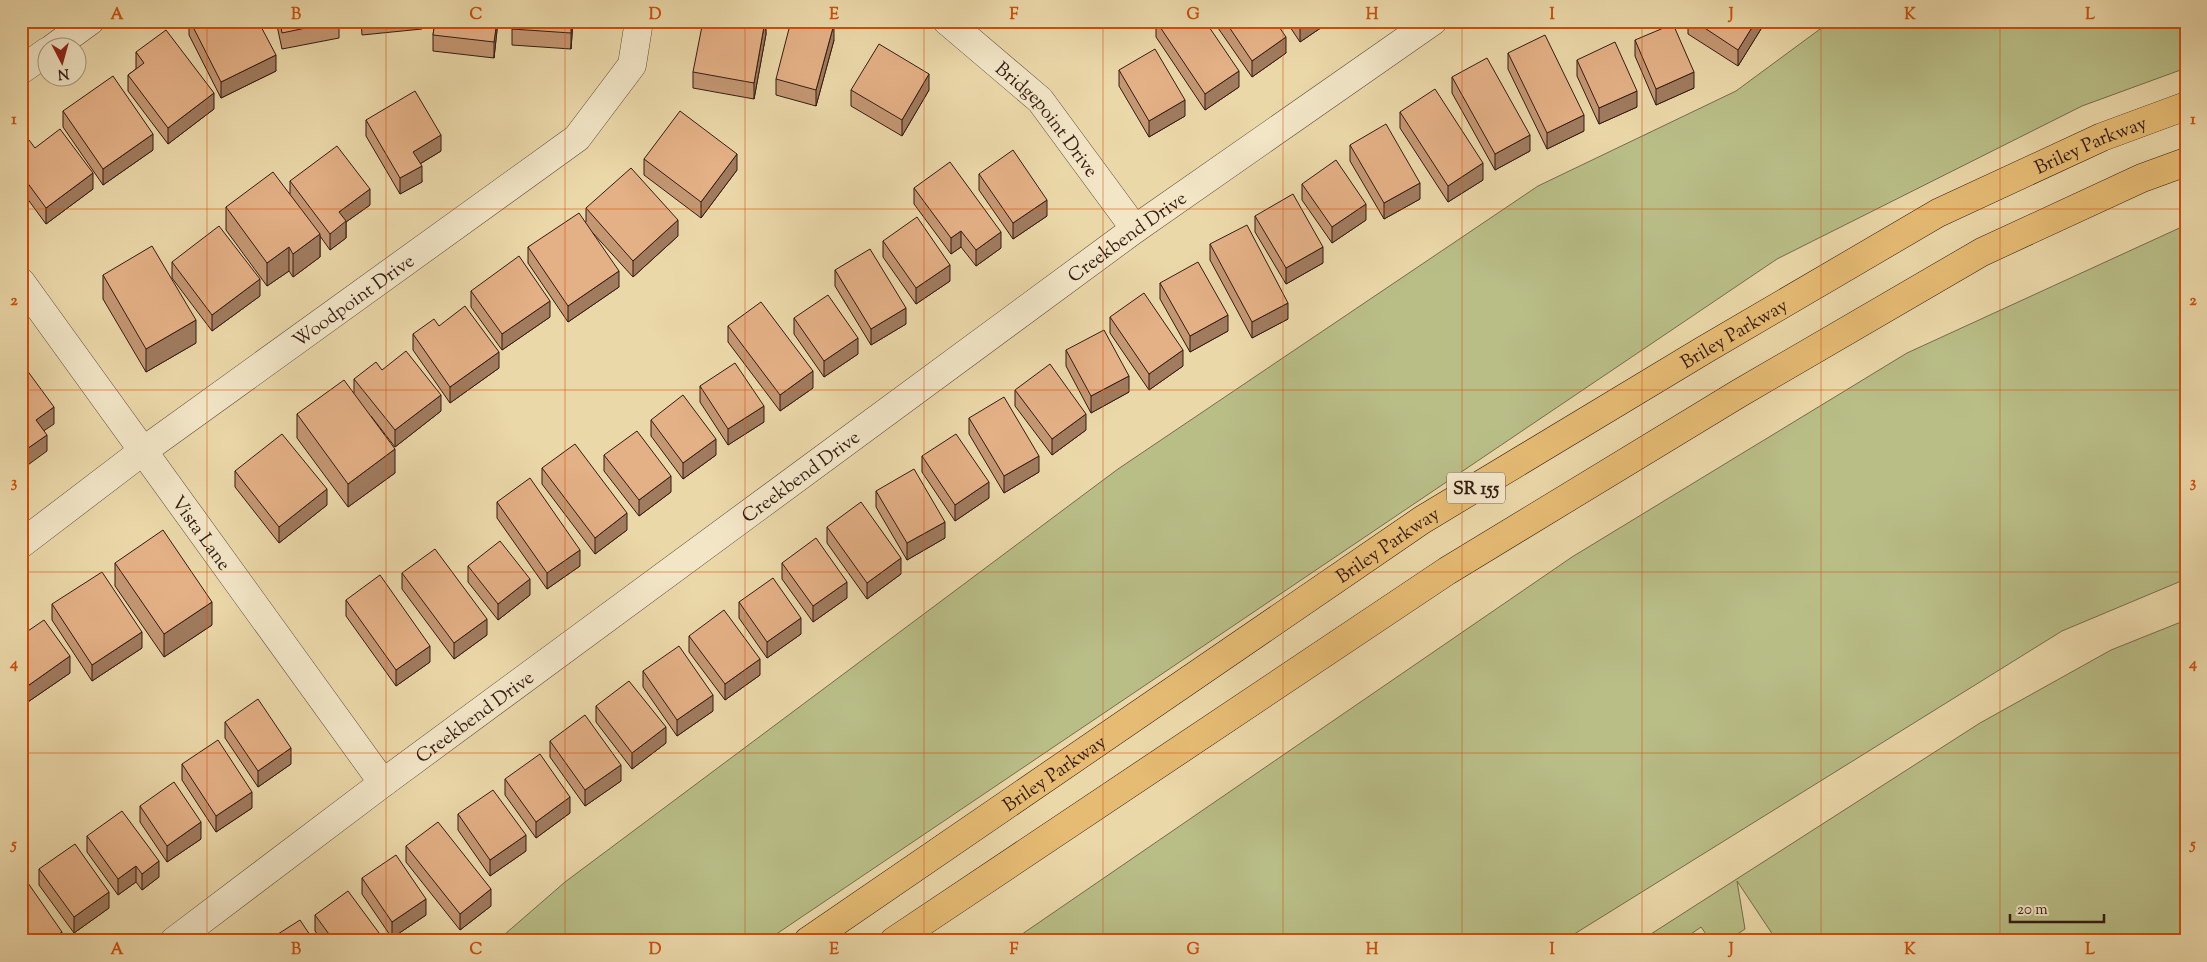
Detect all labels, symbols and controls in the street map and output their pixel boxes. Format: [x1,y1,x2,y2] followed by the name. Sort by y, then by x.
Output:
[111,4,124,27] text: A
[291,4,301,27] text: B
[470,4,483,27] text: C
[649,4,662,27] text: D
[829,4,839,27] text: E
[1010,4,1019,27] text: F
[1186,4,1200,27] text: G
[1366,4,1379,27] text: H
[1549,4,1555,27] text: I
[1727,4,1734,27] text: J
[1904,4,1916,27] text: K
[2085,4,2095,27] text: L
[38,38,88,88] north arrow
[988,56,1104,184] street label: Bridgepoint Drive
[57,62,70,83] text: N
[11,109,17,132] text: 1
[2190,109,2196,132] text: 1
[2031,110,2151,182] street label: Briley Parkway
[1063,186,1193,290] street label: Creekbend Drive
[288,249,421,355] street label: Woodpoint Drive
[10,290,18,313] text: 2
[2189,290,2197,313] text: 2
[1676,293,1794,377] street label: Briley Parkway
[737,425,866,530] street label: Creekbend Drive
[11,472,18,495] text: 3
[1447,472,1505,503] road number: SR 155
[2190,472,2197,495] text: 3
[164,491,236,577] street label: Vista Lane
[1331,501,1446,591] street label: Briley Parkway
[9,653,18,676] text: 4
[2188,653,2197,676] text: 4
[411,665,540,771] street label: Creekbend Drive
[998,729,1113,820] street label: Briley Parkway
[9,834,17,857] text: 5
[2188,834,2196,857] text: 5
[2010,892,2103,924] scale bar
[2017,900,2048,921] text: 20 m
[111,939,124,962] text: A
[291,939,301,962] text: B
[470,939,483,962] text: C
[649,939,662,962] text: D
[829,939,839,962] text: E
[1010,939,1019,962] text: F
[1186,939,1200,962] text: G
[1366,939,1379,962] text: H
[1549,939,1555,962] text: I
[1727,939,1734,962] text: J
[1904,939,1916,962] text: K
[2085,939,2095,962] text: L

